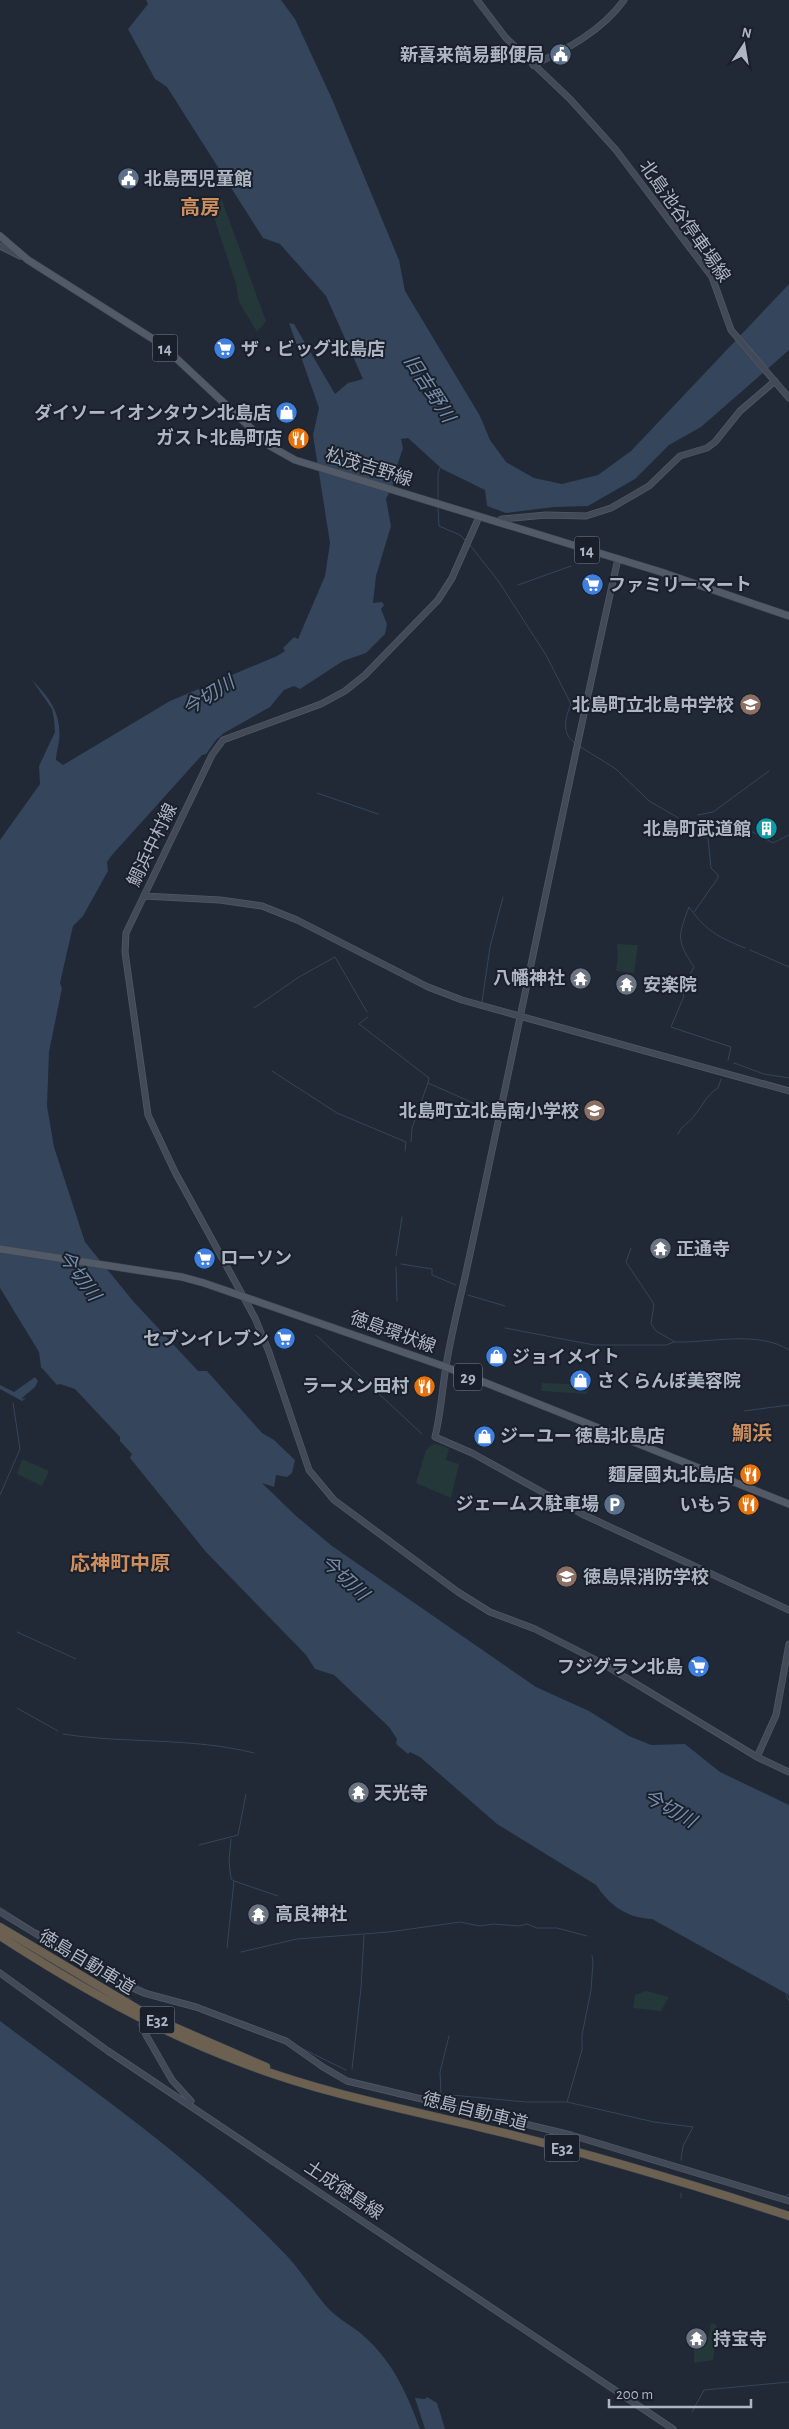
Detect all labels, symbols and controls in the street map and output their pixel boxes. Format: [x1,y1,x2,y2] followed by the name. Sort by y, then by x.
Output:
[719,20,769,70] north arrow
[740,25,753,41] text: N
[548,43,572,67] public building icon: 新喜来簡易郵便局
[400,45,544,65] place label: 新喜来簡易郵便局
[636,156,734,286] street label: 北島池谷停車場線
[116,167,140,191] public building icon: 北島西児童館
[144,169,252,189] place label: 北島西児童館
[180,197,220,218] district label: 高房
[152,334,178,362] road number: 14
[213,337,237,361] supermarket icon: ザ・ビッグ北島店
[241,339,385,359] place label: ザ・ビッグ北島店
[400,351,459,428] water label: 旧吉野川
[275,401,299,425] shop icon: ダイソー イオンタウン北島店
[34,403,271,423] place label: ダイソー イオンタウン北島店
[286,426,310,450] restaurant icon: ガスト北島町店
[156,428,282,448] place label: ガスト北島町店
[323,444,415,490] street label: 松茂吉野線
[574,536,600,564] road number: 14
[580,573,604,597] supermarket icon: ファミリーマート
[608,576,752,595] place label: ファミリーマート
[179,670,240,719] water label: 今切川
[738,693,762,717] school or university icon: 北島町立北島中学校
[572,695,734,715] place label: 北島町立北島中学校
[123,800,181,890] street label: 鯛浜中村線
[755,817,779,841] building icon: 北島町武道館
[643,819,751,839] place label: 北島町武道館
[569,966,593,990] temple icon: 八幡神社
[493,968,565,988] place label: 八幡神社
[615,973,639,997] temple icon: 安楽院
[643,975,697,995] place label: 安楽院
[583,1099,607,1123] school or university icon: 北島町立北島南小学校
[399,1101,579,1121] place label: 北島町立北島南小学校
[648,1237,672,1261] temple icon: 正通寺
[676,1239,730,1259] place label: 正通寺
[54,1246,106,1306] water label: 今切川
[192,1246,216,1270] supermarket icon: ローソン
[220,1250,292,1268] place label: ローソン
[347,1307,439,1357] street label: 徳島環状線
[273,1327,297,1351] supermarket icon: セブンイレブン
[143,1329,269,1349] place label: セブンイレブン
[484,1345,508,1369] shop icon: ジョイメイト
[512,1348,620,1367] place label: ジョイメイト
[454,1364,482,1390] road number: 29
[569,1369,593,1393] shop icon: さくらんぼ美容院
[597,1371,741,1391] place label: さくらんぼ美容院
[413,1374,437,1398] restaurant icon: ラーメン田村
[302,1376,409,1396] place label: ラーメン田村
[732,1422,772,1444] district label: 鯛浜
[472,1424,496,1448] shop icon: ジーユー 徳島北島店
[500,1426,665,1446] place label: ジーユー 徳島北島店
[738,1463,762,1487] restaurant icon: 麵屋國丸北島店
[608,1465,734,1485] place label: 麵屋國丸北島店
[603,1492,627,1516] parking icon: ジェームス駐車場
[737,1493,761,1517] restaurant icon: いもう
[456,1494,599,1514] place label: ジェームス駐車場
[680,1495,733,1515] place label: いもう
[317,1550,374,1606] water label: 今切川
[70,1552,170,1574] district label: 応神町中原
[555,1565,579,1589] school or university icon: 徳島県消防学校
[583,1567,709,1587] place label: 徳島県消防学校
[687,1655,711,1679] supermarket icon: フジグラン北島
[557,1657,683,1677] place label: フジグラン北島
[346,1781,370,1805] temple icon: 天光寺
[374,1784,428,1803] place label: 天光寺
[640,1785,701,1833] water label: 今切川
[247,1902,271,1926] temple icon: 高良神社
[275,1904,347,1924] place label: 高良神社
[36,1926,138,1998] street label: 徳島自動車道
[140,2006,174,2034] road number: E32
[420,2088,530,2134] street label: 徳島自動車道
[544,2134,580,2162] road number: E32
[301,2157,387,2223] street label: 土成徳島線
[685,2327,709,2351] temple icon: 持宝寺
[713,2329,767,2349] place label: 持宝寺
[609,2376,752,2408] scale bar
[616,2387,653,2402] text: 200 m

